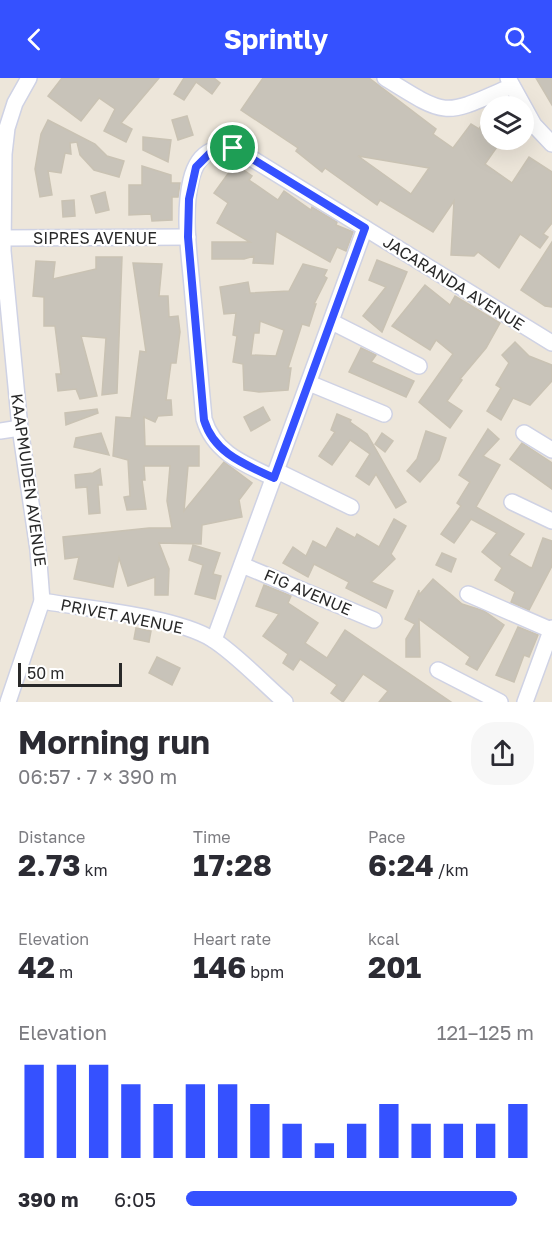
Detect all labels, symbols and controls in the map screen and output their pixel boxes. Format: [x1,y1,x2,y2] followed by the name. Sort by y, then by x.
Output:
[18,23,51,56] icon: back
[224,23,328,55] text: Sprintly
[501,23,534,56] icon: search
[480,96,534,150] map controls
[480,96,534,150] button: layers
[207,122,258,173] pin
[216,131,249,164] icon: arrive
[33,228,157,248] street label: SIPRES AVENUE
[380,231,528,335] street label: JACARANDA AVENUE
[7,392,51,568] street label: KAAPMUIDEN AVENUE
[261,565,355,619] street label: FIG AVENUE
[59,594,185,638] street label: PRIVET AVENUE
[18,660,122,688] scale bar
[27,663,64,683] text: 50 m
[18,722,210,761] text: Morning run
[471,722,534,785] button: share
[18,764,177,788] text: 06:57 · 7 × 390 m
[18,827,85,847] text: Distance
[193,827,231,847] text: Time
[368,827,405,847] text: Pace
[18,847,81,883] text: 2.73
[193,847,272,883] text: 17:28
[368,847,434,883] text: 6:24
[81,860,108,880] text: km
[434,860,469,880] text: /km
[18,929,89,949] text: Elevation
[193,929,271,949] text: Heart rate
[368,929,400,949] text: kcal
[18,949,55,985] text: 42
[193,949,246,985] text: 146
[368,949,421,985] text: 201
[55,962,73,982] text: m
[246,962,284,982] text: bpm
[18,1020,107,1044] text: Elevation
[437,1020,534,1044] text: 121–125 m
[18,1187,78,1211] text: 390 m
[114,1187,156,1211] text: 6:05

